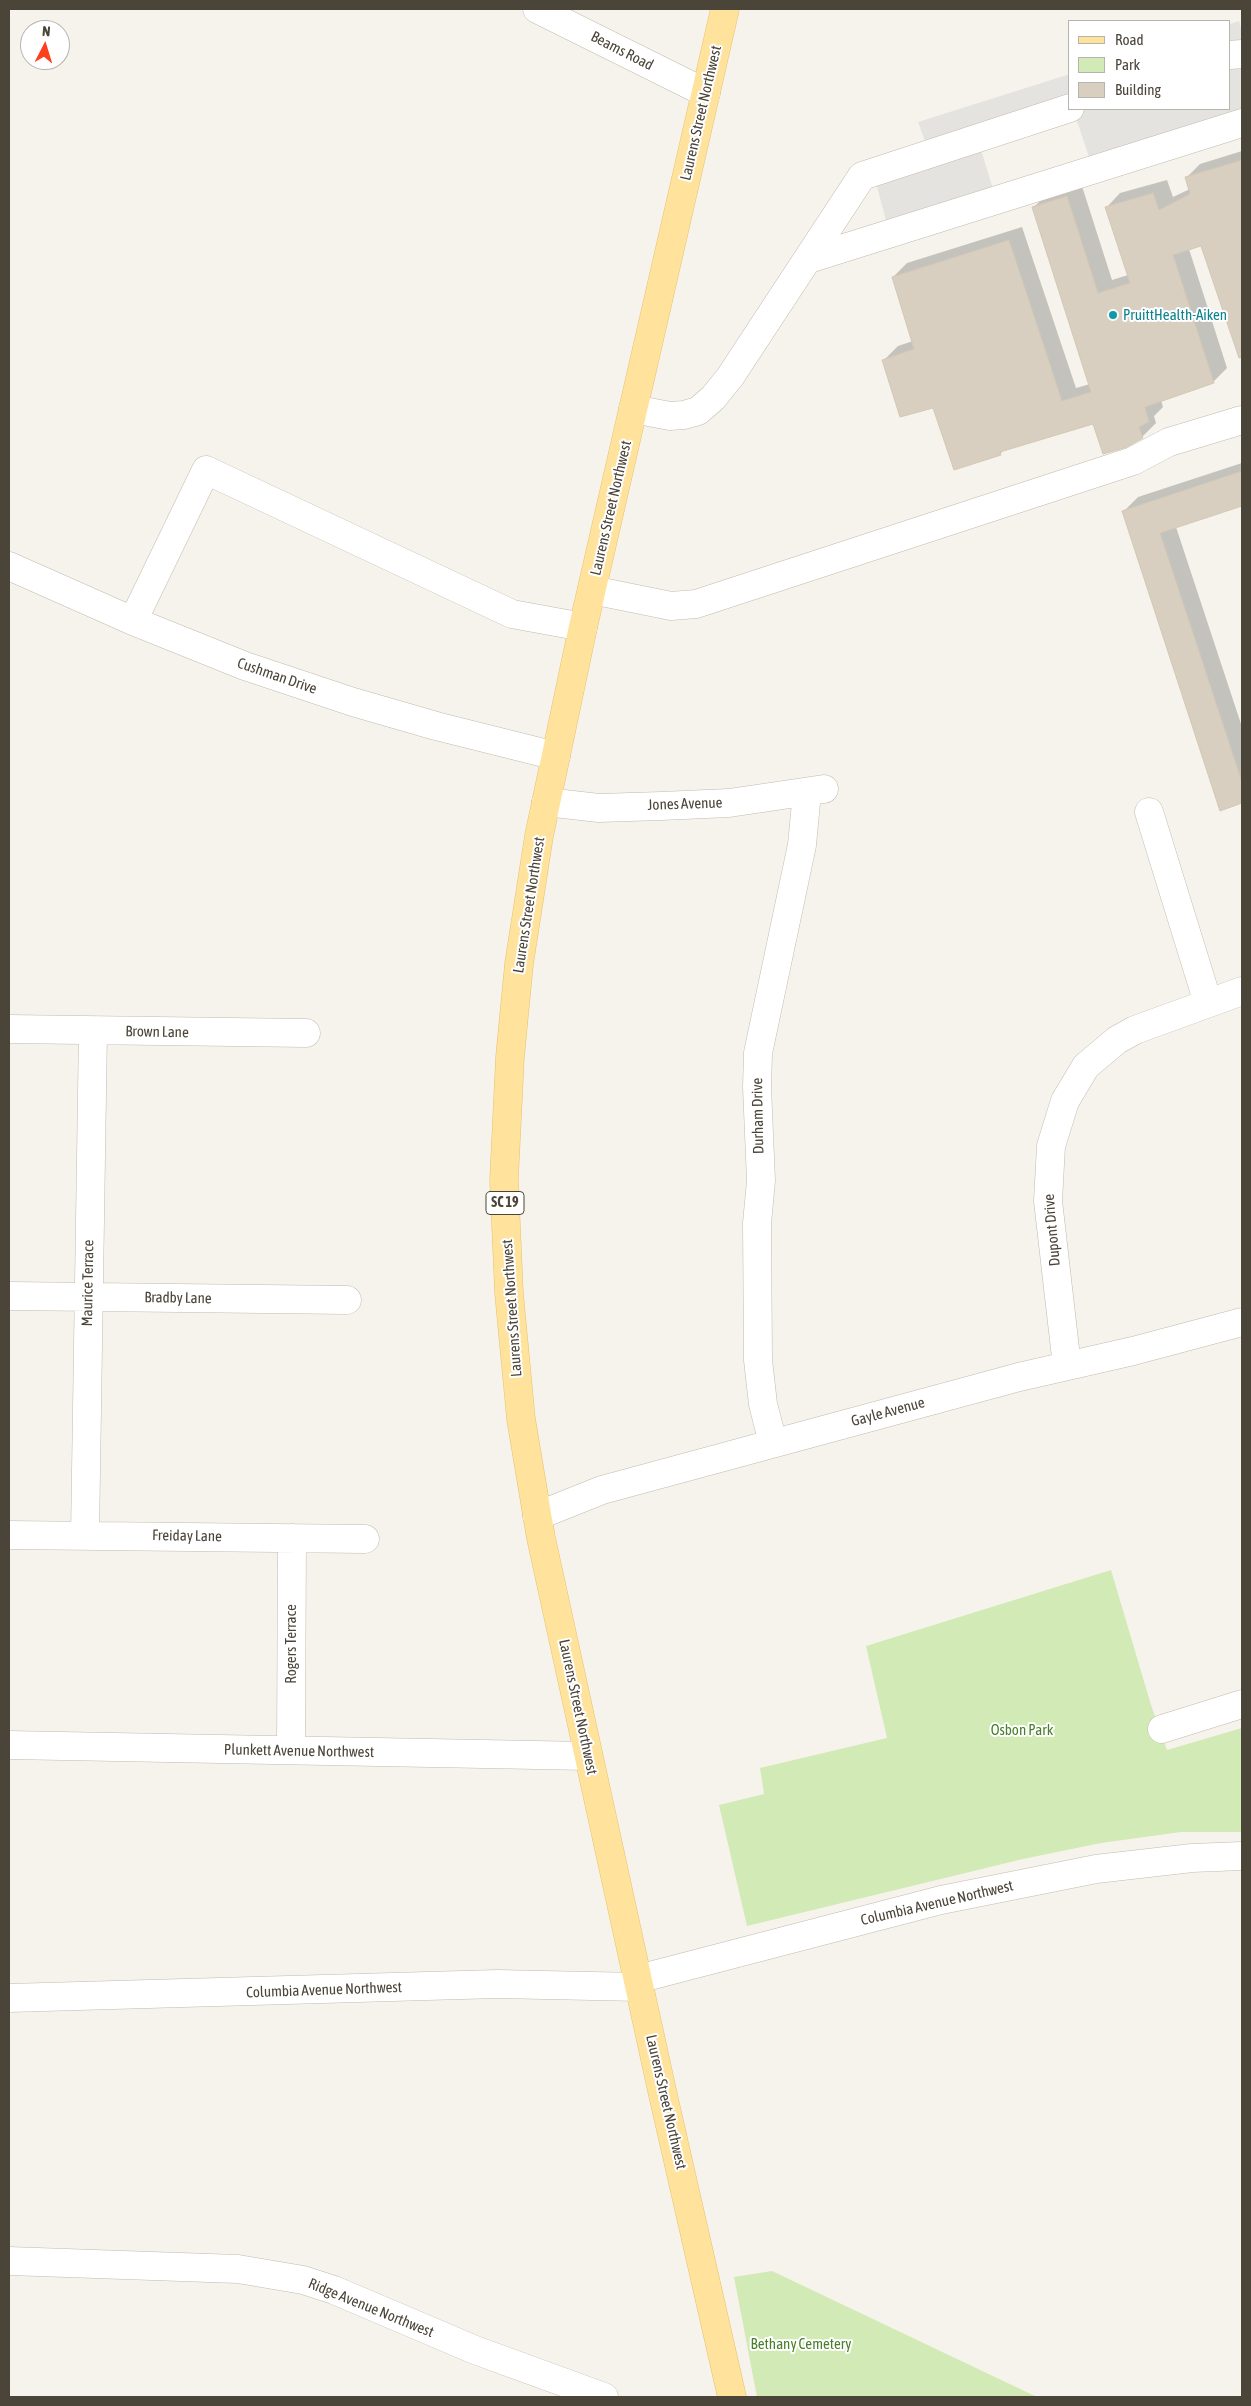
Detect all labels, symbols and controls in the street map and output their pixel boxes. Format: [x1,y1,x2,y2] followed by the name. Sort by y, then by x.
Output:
[20,20,70,70] north arrow
[1068,20,1231,110] legend
[41,23,51,39] text: N
[588,28,656,74] street label: Beams Road
[1115,31,1144,48] text: Road
[677,44,725,182] street label: Laurens Street Northwest
[1115,56,1140,73] text: Park
[1115,81,1161,98] text: Building
[1123,306,1227,324] place label: PruittHealth-Aiken
[1107,309,1119,321] marker: PruittHealth-Aiken
[587,439,635,577] street label: Laurens Street Northwest
[235,654,319,698] street label: Cushman Drive
[647,794,723,814] street label: Jones Avenue
[509,836,549,974] street label: Laurens Street Northwest
[125,1022,189,1042] street label: Brown Lane
[748,1078,768,1154] street label: Durham Drive
[486,1192,524,1214] road number: SC 19
[1040,1193,1064,1267] street label: Dupont Drive
[78,1239,98,1327] street label: Maurice Terrace
[498,1239,526,1377] street label: Laurens Street Northwest
[144,1288,212,1308] street label: Bradby Lane
[849,1394,927,1430] street label: Gayle Avenue
[152,1526,222,1546] street label: Freiday Lane
[282,1604,300,1684] street label: Rogers Terrace
[555,1638,601,1776] street label: Laurens Street Northwest
[991,1721,1053,1739] park label: Osbon Park
[224,1741,374,1761] street label: Plunkett Avenue Northwest
[859,1877,1015,1929] street label: Columbia Avenue Northwest
[246,1978,402,2002] street label: Columbia Avenue Northwest
[642,2033,690,2171] street label: Laurens Street Northwest
[306,2275,436,2341] street label: Ridge Avenue Northwest
[751,2335,851,2353] park label: Bethany Cemetery

